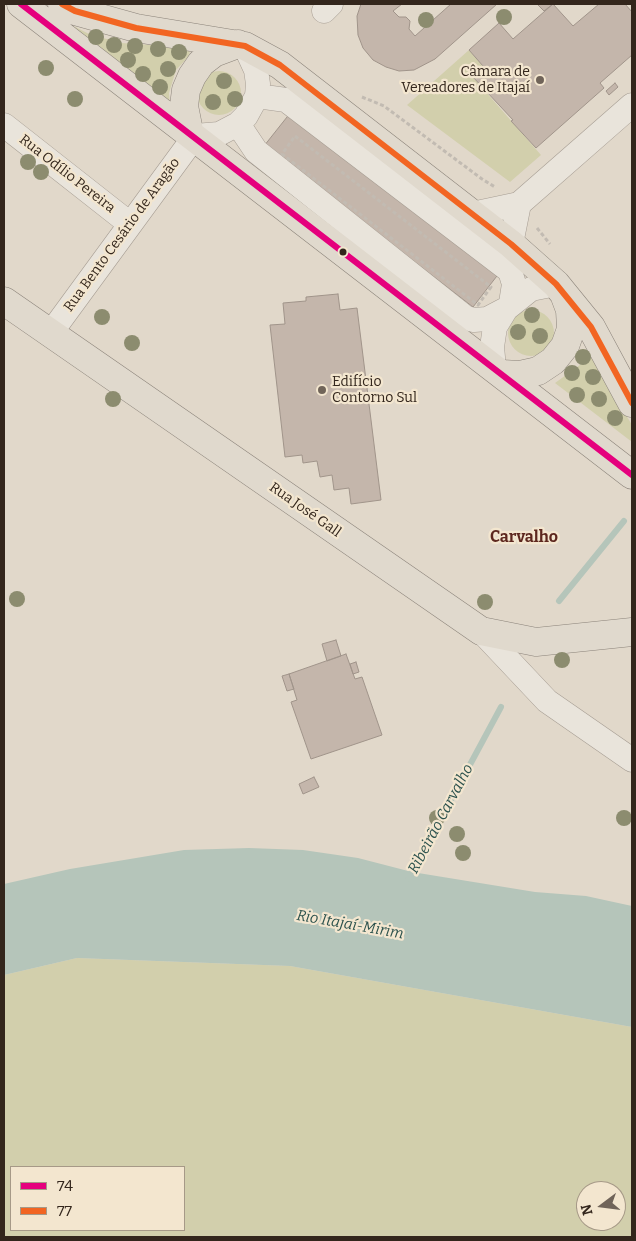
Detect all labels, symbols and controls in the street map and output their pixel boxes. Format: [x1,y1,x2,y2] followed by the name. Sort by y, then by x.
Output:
[401,64,530,96] place label: Câmara de Vereadores de Itajaí
[534,74,546,86] marker: Câmara de Vereadores de Itajaí
[16,131,118,217] street label: Rua Odílio Pereira
[61,155,183,315] street label: Rua Bento Cesário de Aragão
[338,247,348,257] unlabelled marker
[332,374,417,407] place label: Edifício Contorno Sul
[316,384,328,396] marker: Edifício Contorno Sul
[266,479,344,541] street label: Rua José Gall
[490,528,558,548] district label: Carvalho
[405,761,477,877] water label: Ribeirão Carvalho
[295,907,405,943] water label: Rio Itajaí-Mirim
[10,1166,185,1231] legend
[57,1177,73,1195] text: 74
[576,1181,626,1231] north arrow
[57,1202,72,1220] text: 77
[577,1202,597,1217] text: N

